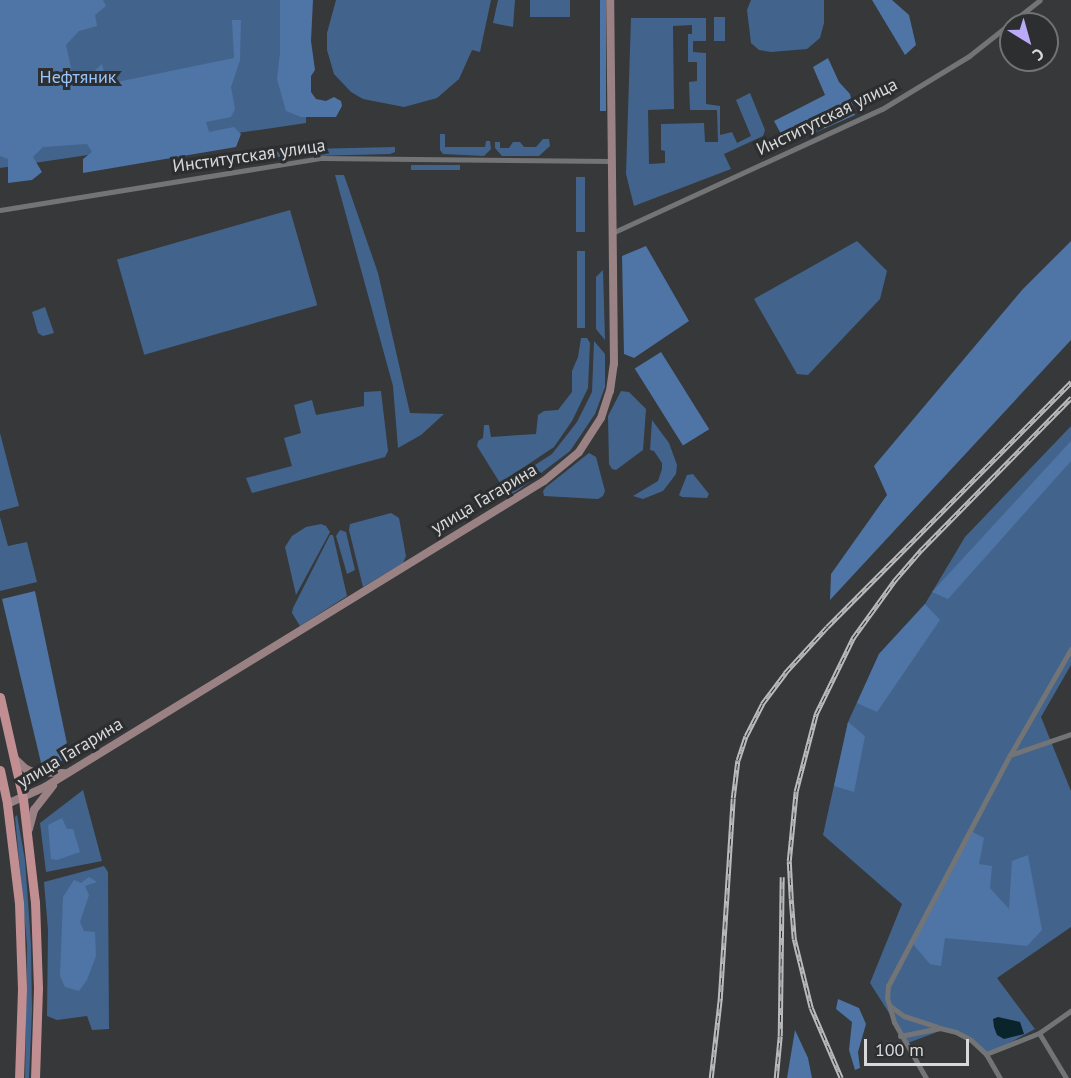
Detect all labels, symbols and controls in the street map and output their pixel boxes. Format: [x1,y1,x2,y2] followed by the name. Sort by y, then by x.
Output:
[999,12,1059,72] north arrow
[1029,44,1048,65] text: С
[40,66,116,88] park label: Нефтяник
[753,74,901,160] street label: Институтская улица
[171,135,327,177] street label: Институтская улица
[427,459,541,539] street label: улица Гагарина
[13,713,127,793] street label: улица Гагарина
[867,1027,972,1065] scale bar
[875,1038,924,1061] text: 100 m

